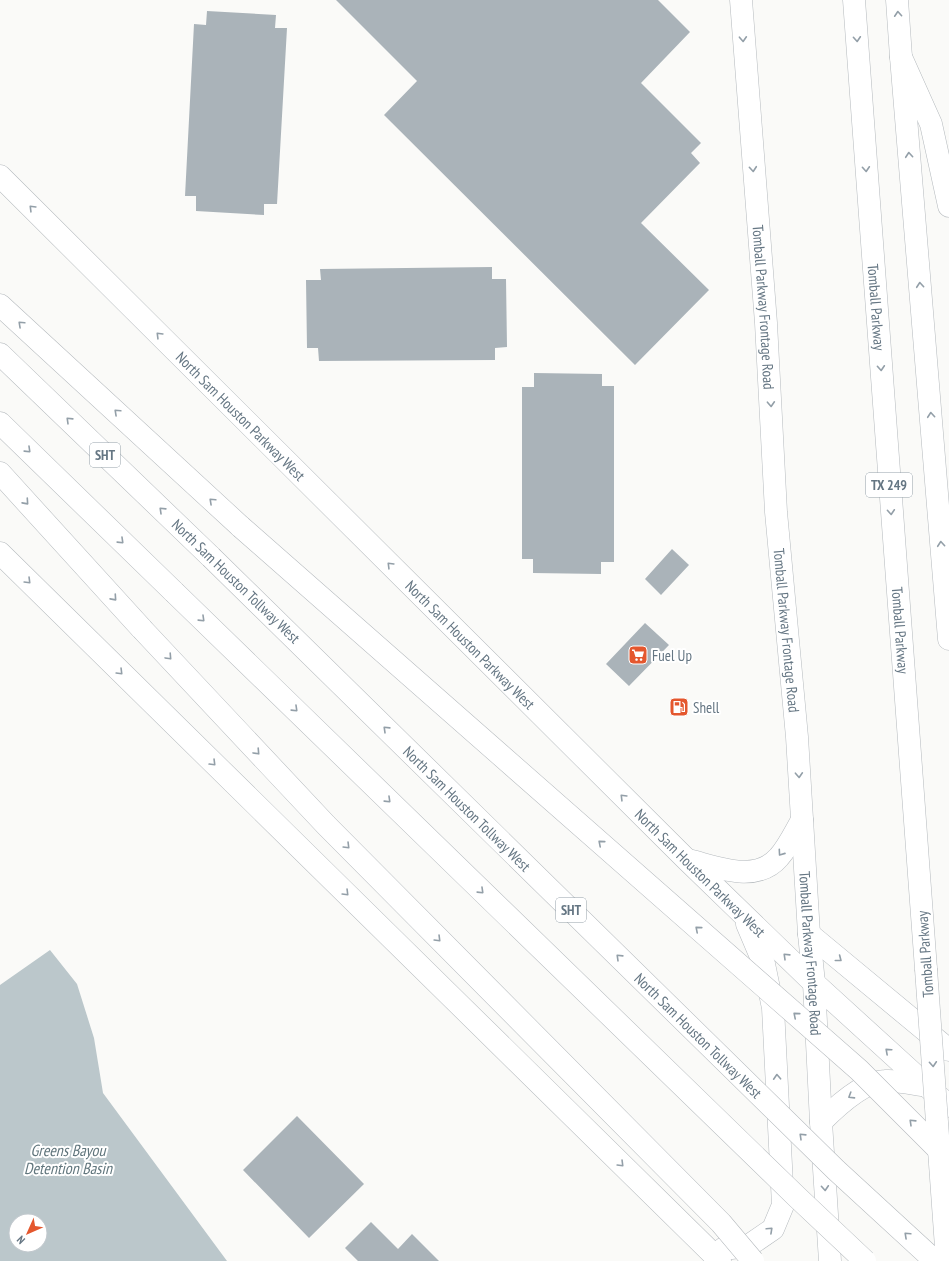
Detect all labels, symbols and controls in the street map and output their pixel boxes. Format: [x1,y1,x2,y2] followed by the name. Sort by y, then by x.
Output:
[894,11,903,18] one-way arrow
[739,36,747,42] one-way arrow
[852,36,861,42] one-way arrow
[905,152,914,158] one-way arrow
[749,166,758,172] one-way arrow
[862,166,871,172] one-way arrow
[29,205,37,213] one-way arrow
[749,224,779,390] street label: Tomball Parkway Frontage Road
[864,263,890,352] street label: Tomball Parkway
[915,282,924,288] one-way arrow
[18,322,26,329] one-way arrow
[156,332,164,340] one-way arrow
[172,347,310,484] street label: North Sam Houston Parkway West
[876,365,885,371] one-way arrow
[766,401,775,407] one-way arrow
[114,410,122,417] one-way arrow
[926,411,935,418] one-way arrow
[66,417,74,425] one-way arrow
[90,443,120,467] road number: SHT
[23,445,31,453] one-way arrow
[866,473,912,497] road number: TX 249
[22,497,29,504] one-way arrow
[209,498,217,505] one-way arrow
[159,507,167,515] one-way arrow
[887,509,896,515] one-way arrow
[168,515,304,647] street label: North Sam Houston Tollway West
[116,536,124,544] one-way arrow
[937,541,946,547] one-way arrow
[770,547,804,713] street label: Tomball Parkway Frontage Road
[387,562,395,570] one-way arrow
[23,576,31,584] one-way arrow
[402,576,539,713] street label: North Sam Houston Parkway West
[888,586,914,675] street label: Tomball Parkway
[109,593,116,601] one-way arrow
[197,614,205,622] one-way arrow
[627,644,649,666] supermarket icon: Fuel Up
[652,646,692,665] place label: Fuel Up
[164,652,171,660] one-way arrow
[115,667,123,675] one-way arrow
[668,696,690,718] fuel station icon: Shell
[693,698,720,717] place label: Shell
[290,705,298,712] one-way arrow
[383,726,391,733] one-way arrow
[400,742,535,875] street label: North Sam Houston Tollway West
[253,747,260,755] one-way arrow
[208,758,216,766] one-way arrow
[795,772,804,778] one-way arrow
[620,794,628,802] one-way arrow
[383,795,391,803] one-way arrow
[631,805,770,941] street label: North Sam Houston Parkway West
[342,841,350,849] one-way arrow
[598,841,605,848] one-way arrow
[778,849,786,856] one-way arrow
[796,871,826,1036] street label: Tomball Parkway Frontage Road
[476,886,484,894] one-way arrow
[341,889,349,896] one-way arrow
[556,898,586,922] road number: SHT
[912,910,938,998] street label: Tomball Parkway
[695,926,703,934] one-way arrow
[433,934,441,942] one-way arrow
[783,953,791,961] one-way arrow
[616,954,624,962] one-way arrow
[835,954,842,961] one-way arrow
[631,969,766,1102] street label: North Sam Houston Tollway West
[793,1012,801,1019] one-way arrow
[886,1048,893,1055] one-way arrow
[928,1061,937,1067] one-way arrow
[772,1074,781,1080] one-way arrow
[848,1091,855,1099] one-way arrow
[909,1119,917,1127] one-way arrow
[799,1133,807,1141] one-way arrow
[24,1140,113,1178] water label: Greens Bayou Detention Basin
[616,1159,624,1167] one-way arrow
[821,1185,830,1191] one-way arrow
[8,1213,48,1253] north arrow
[765,1228,773,1235] one-way arrow
[904,1232,911,1239] one-way arrow
[14,1233,28,1247] text: N

